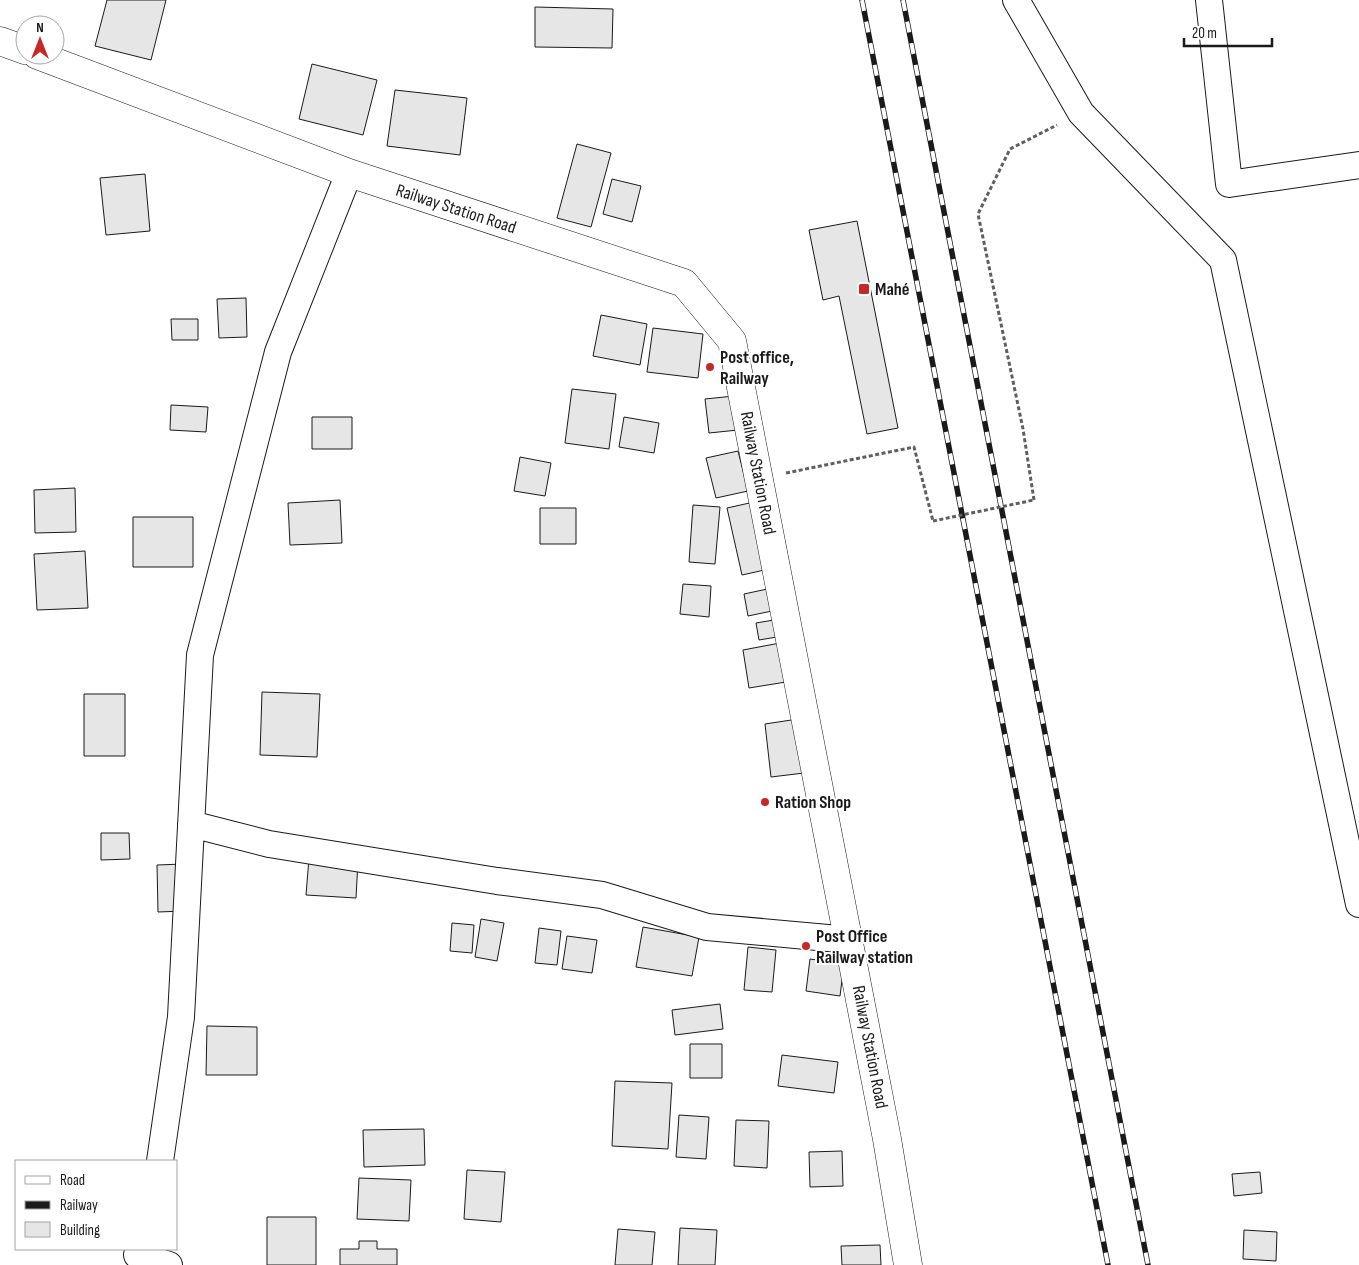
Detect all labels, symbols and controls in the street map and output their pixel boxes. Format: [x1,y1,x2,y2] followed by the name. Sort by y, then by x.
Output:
[15,15,65,65] north arrow
[1184,15,1272,47] scale bar
[36,19,44,36] text: N
[1192,24,1217,43] text: 20 m
[393,180,519,238] street label: Railway Station Road
[875,279,909,300] place label: Mahé
[857,282,871,296] marker: Mahé
[720,347,794,389] place label: Post office, Railway
[704,361,716,373] marker: Post office, Railway
[736,410,780,536] street label: Railway Station Road
[775,792,851,813] place label: Ration Shop
[759,796,771,808] marker: Ration Shop
[816,926,913,968] place label: Post Office Railway station
[800,940,812,952] marker: Post Office Railway station
[848,984,892,1110] street label: Railway Station Road
[15,1160,178,1250] legend
[60,1171,85,1190] text: Road
[60,1196,98,1215] text: Railway
[60,1221,100,1240] text: Building

